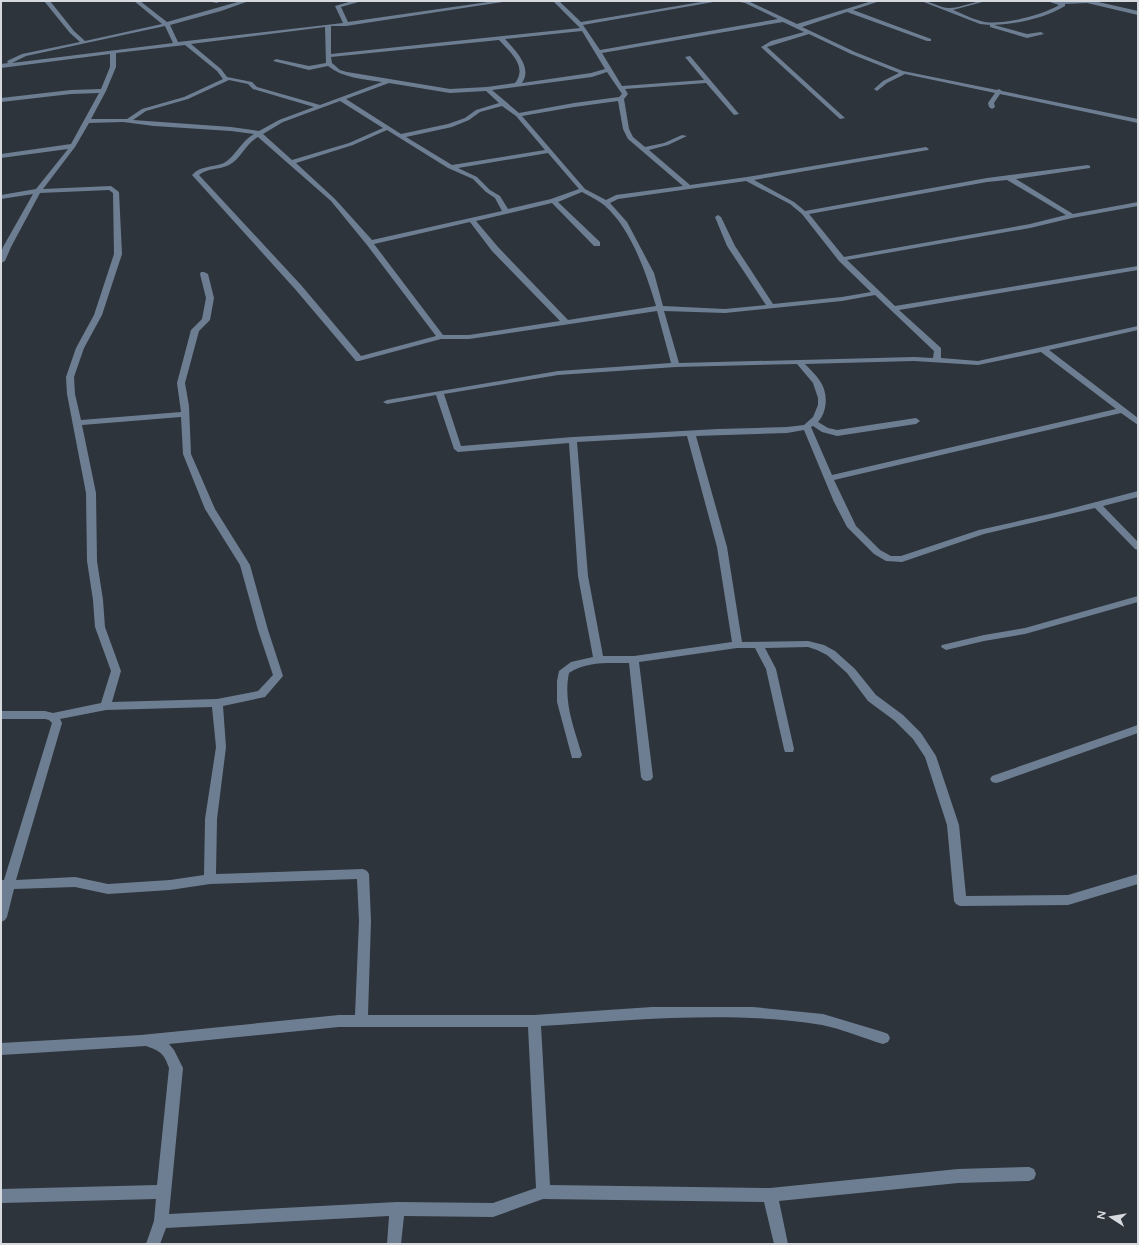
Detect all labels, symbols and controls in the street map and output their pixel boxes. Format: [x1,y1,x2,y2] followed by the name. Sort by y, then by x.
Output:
[1091,1197,1131,1237] north arrow
[1094,1210,1109,1221] text: N

